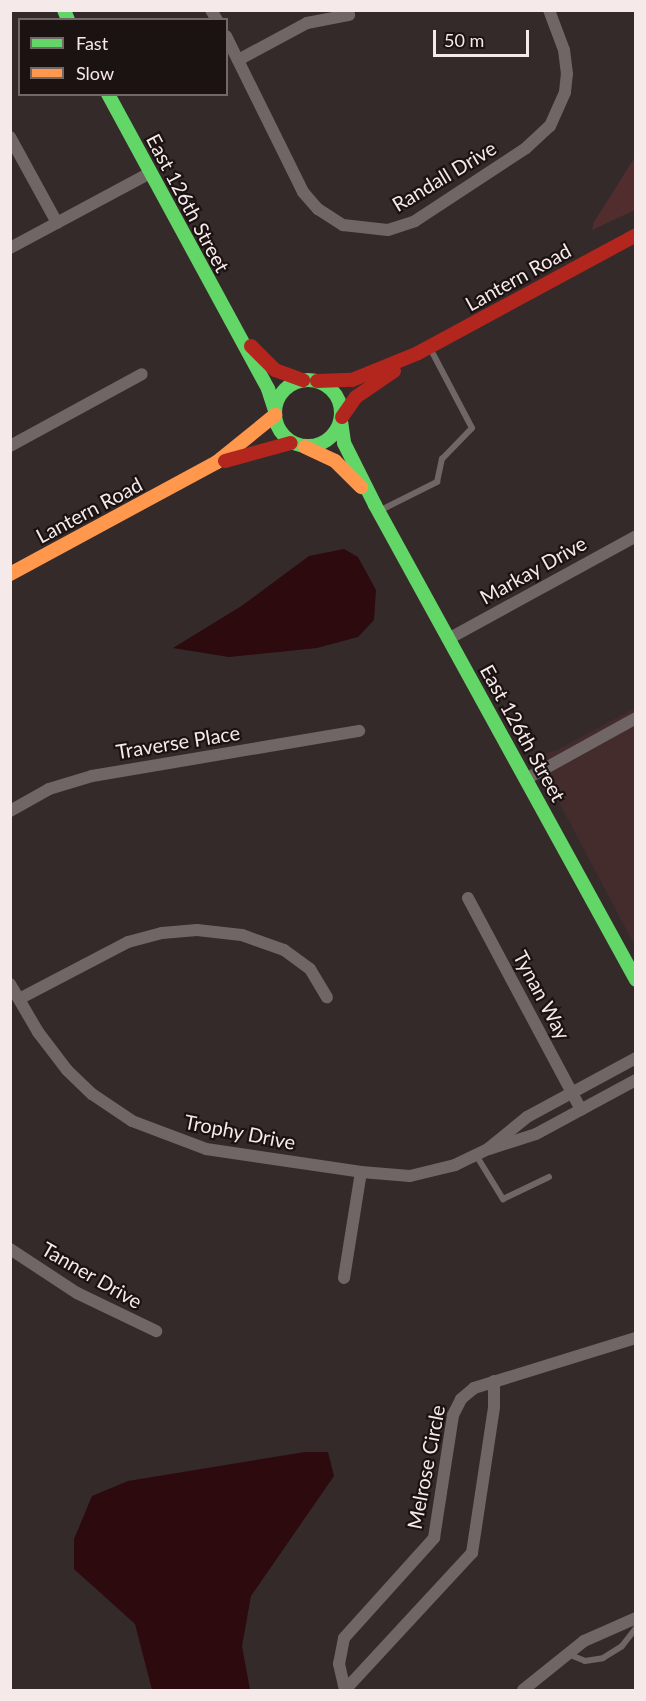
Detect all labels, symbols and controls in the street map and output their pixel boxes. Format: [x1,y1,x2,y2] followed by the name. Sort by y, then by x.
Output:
[18,18,228,96] legend
[436,18,532,56] scale bar
[444,29,484,51] text: 50 m
[76,32,108,54] text: Fast
[76,62,114,84] text: Slow
[141,130,235,276] street label: East 126th Street
[388,136,500,216] street label: Randall Drive
[461,238,575,316] street label: Lantern Road
[32,472,146,548] street label: Lantern Road
[475,531,591,609] street label: Markay Drive
[475,660,571,806] street label: East 126th Street
[114,720,242,764] street label: Traverse Place
[509,946,575,1044] street label: Tynan Way
[182,1109,298,1155] street label: Trophy Drive
[37,1237,147,1313] street label: Tanner Drive
[402,1403,450,1531] street label: Melrose Circle

